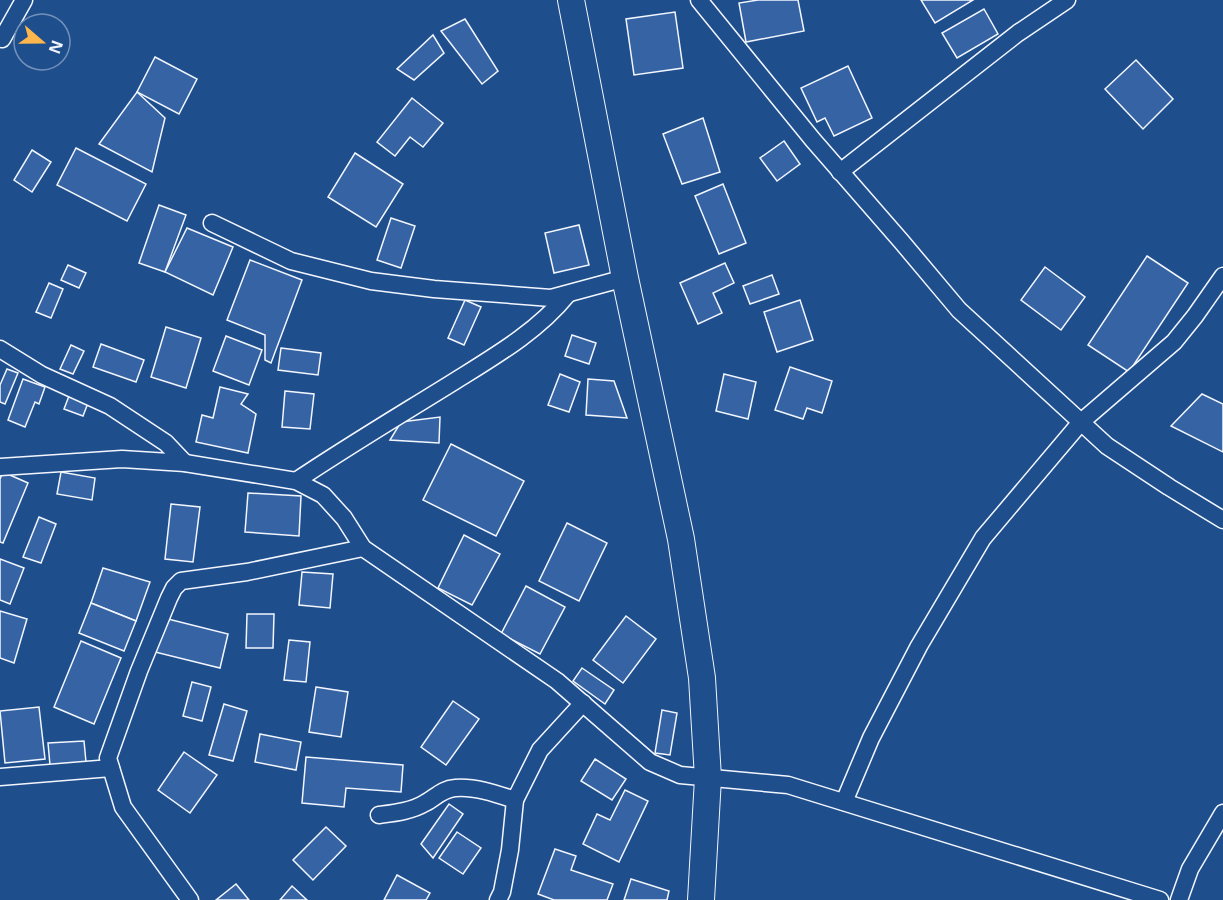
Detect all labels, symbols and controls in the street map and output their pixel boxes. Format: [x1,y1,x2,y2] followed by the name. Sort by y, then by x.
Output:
[12,12,72,72] north arrow
[44,37,69,57] text: N

